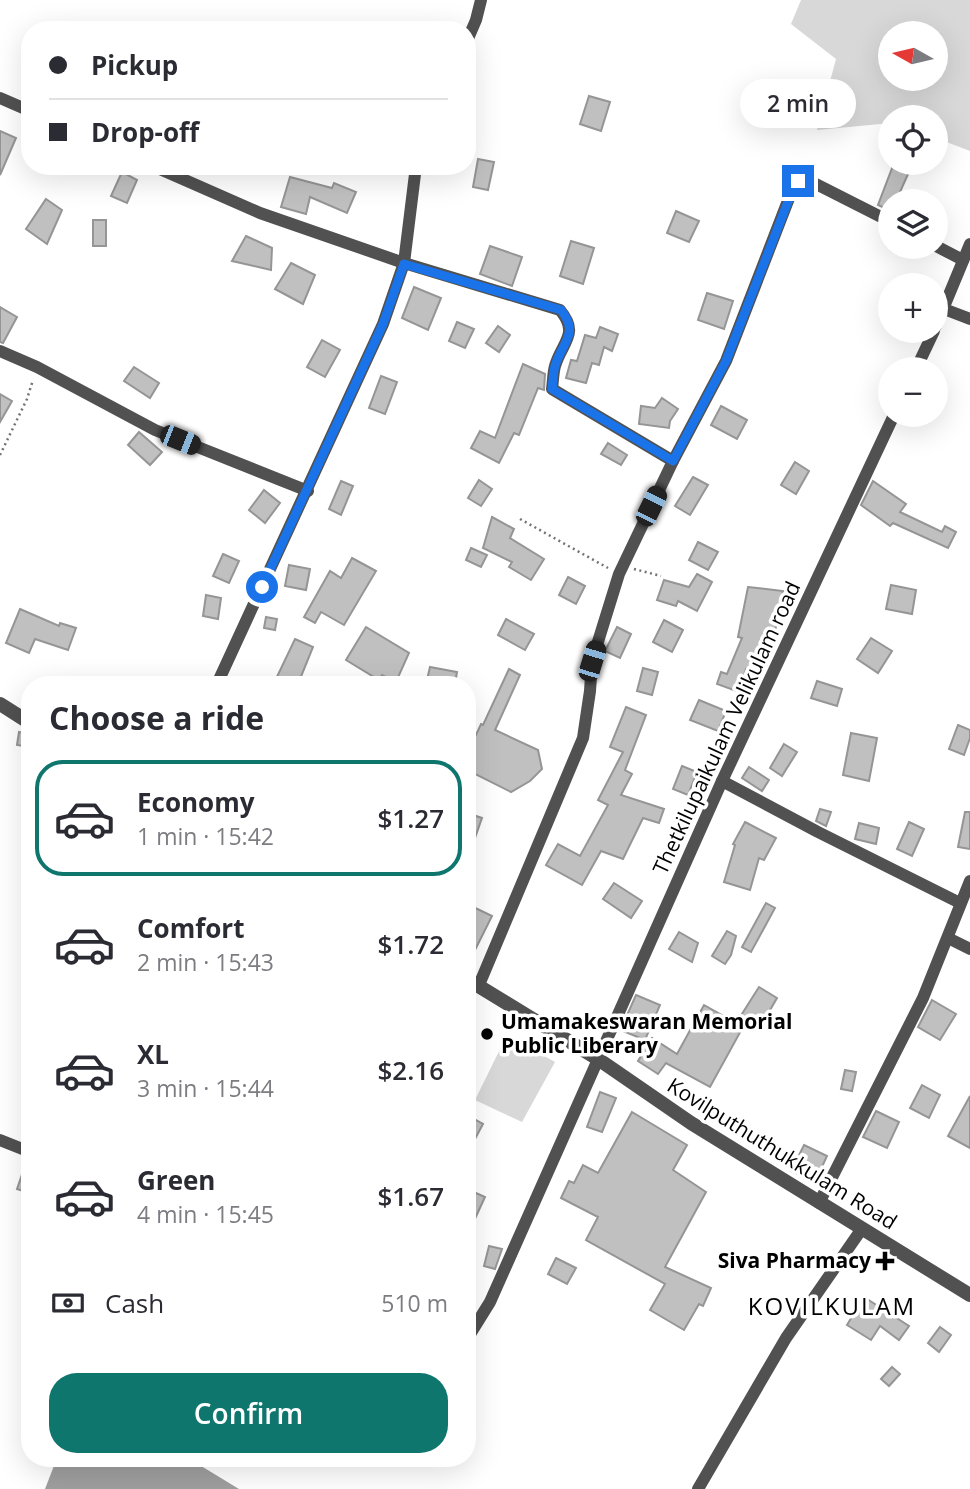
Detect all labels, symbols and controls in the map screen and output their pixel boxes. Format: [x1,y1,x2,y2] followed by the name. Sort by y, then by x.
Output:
[878,21,948,91] north arrow
[878,21,948,427] map controls
[91,47,178,83] text: Pickup
[740,80,856,128] callout: 2 min
[767,87,829,119] text: 2 min
[878,105,948,175] button: locate
[91,114,199,150] text: Drop-off
[782,165,814,197] route end
[878,189,948,259] button: layers
[878,273,948,343] button: +
[878,357,948,427] button: −
[157,422,204,458] car
[633,483,670,529] car
[246,571,278,603] route start
[646,577,806,879] street label: Thetkilupaikulam Velikulam road
[576,638,609,684] car
[49,696,264,739] text: Choose a ride
[137,784,255,820] text: Economy
[53,787,116,850] icon: car
[377,800,444,836] text: $1.27
[137,820,274,852] text: 1 min · 15:42
[137,910,244,946] text: Comfort
[53,913,116,976] icon: car
[377,926,444,962] text: $1.72
[137,946,274,978] text: 2 min · 15:43
[501,1007,792,1059] place label: Umamakeswaran Memorial Public Liberary
[479,1026,495,1042] marker: Umamakeswaran Memorial Public Liberary
[137,1036,169,1072] text: XL
[53,1039,116,1102] icon: car
[377,1052,444,1088] text: $2.16
[662,1071,903,1235] street label: Kovilputhuthukkulam Road
[137,1072,274,1104] text: 3 min · 15:44
[137,1162,215,1198] text: Green
[53,1165,116,1228] icon: car
[377,1178,444,1214] text: $1.67
[137,1198,274,1230] text: 4 min · 15:45
[718,1246,871,1274] place label: Siva Pharmacy
[877,1253,893,1269] marker: Siva Pharmacy
[49,1284,87,1322] icon: cash
[105,1285,164,1321] text: Cash
[381,1287,448,1319] text: 510 m
[748,1289,916,1322] district label: KOVILKULAM
[49,1373,448,1453] button: Confirm

